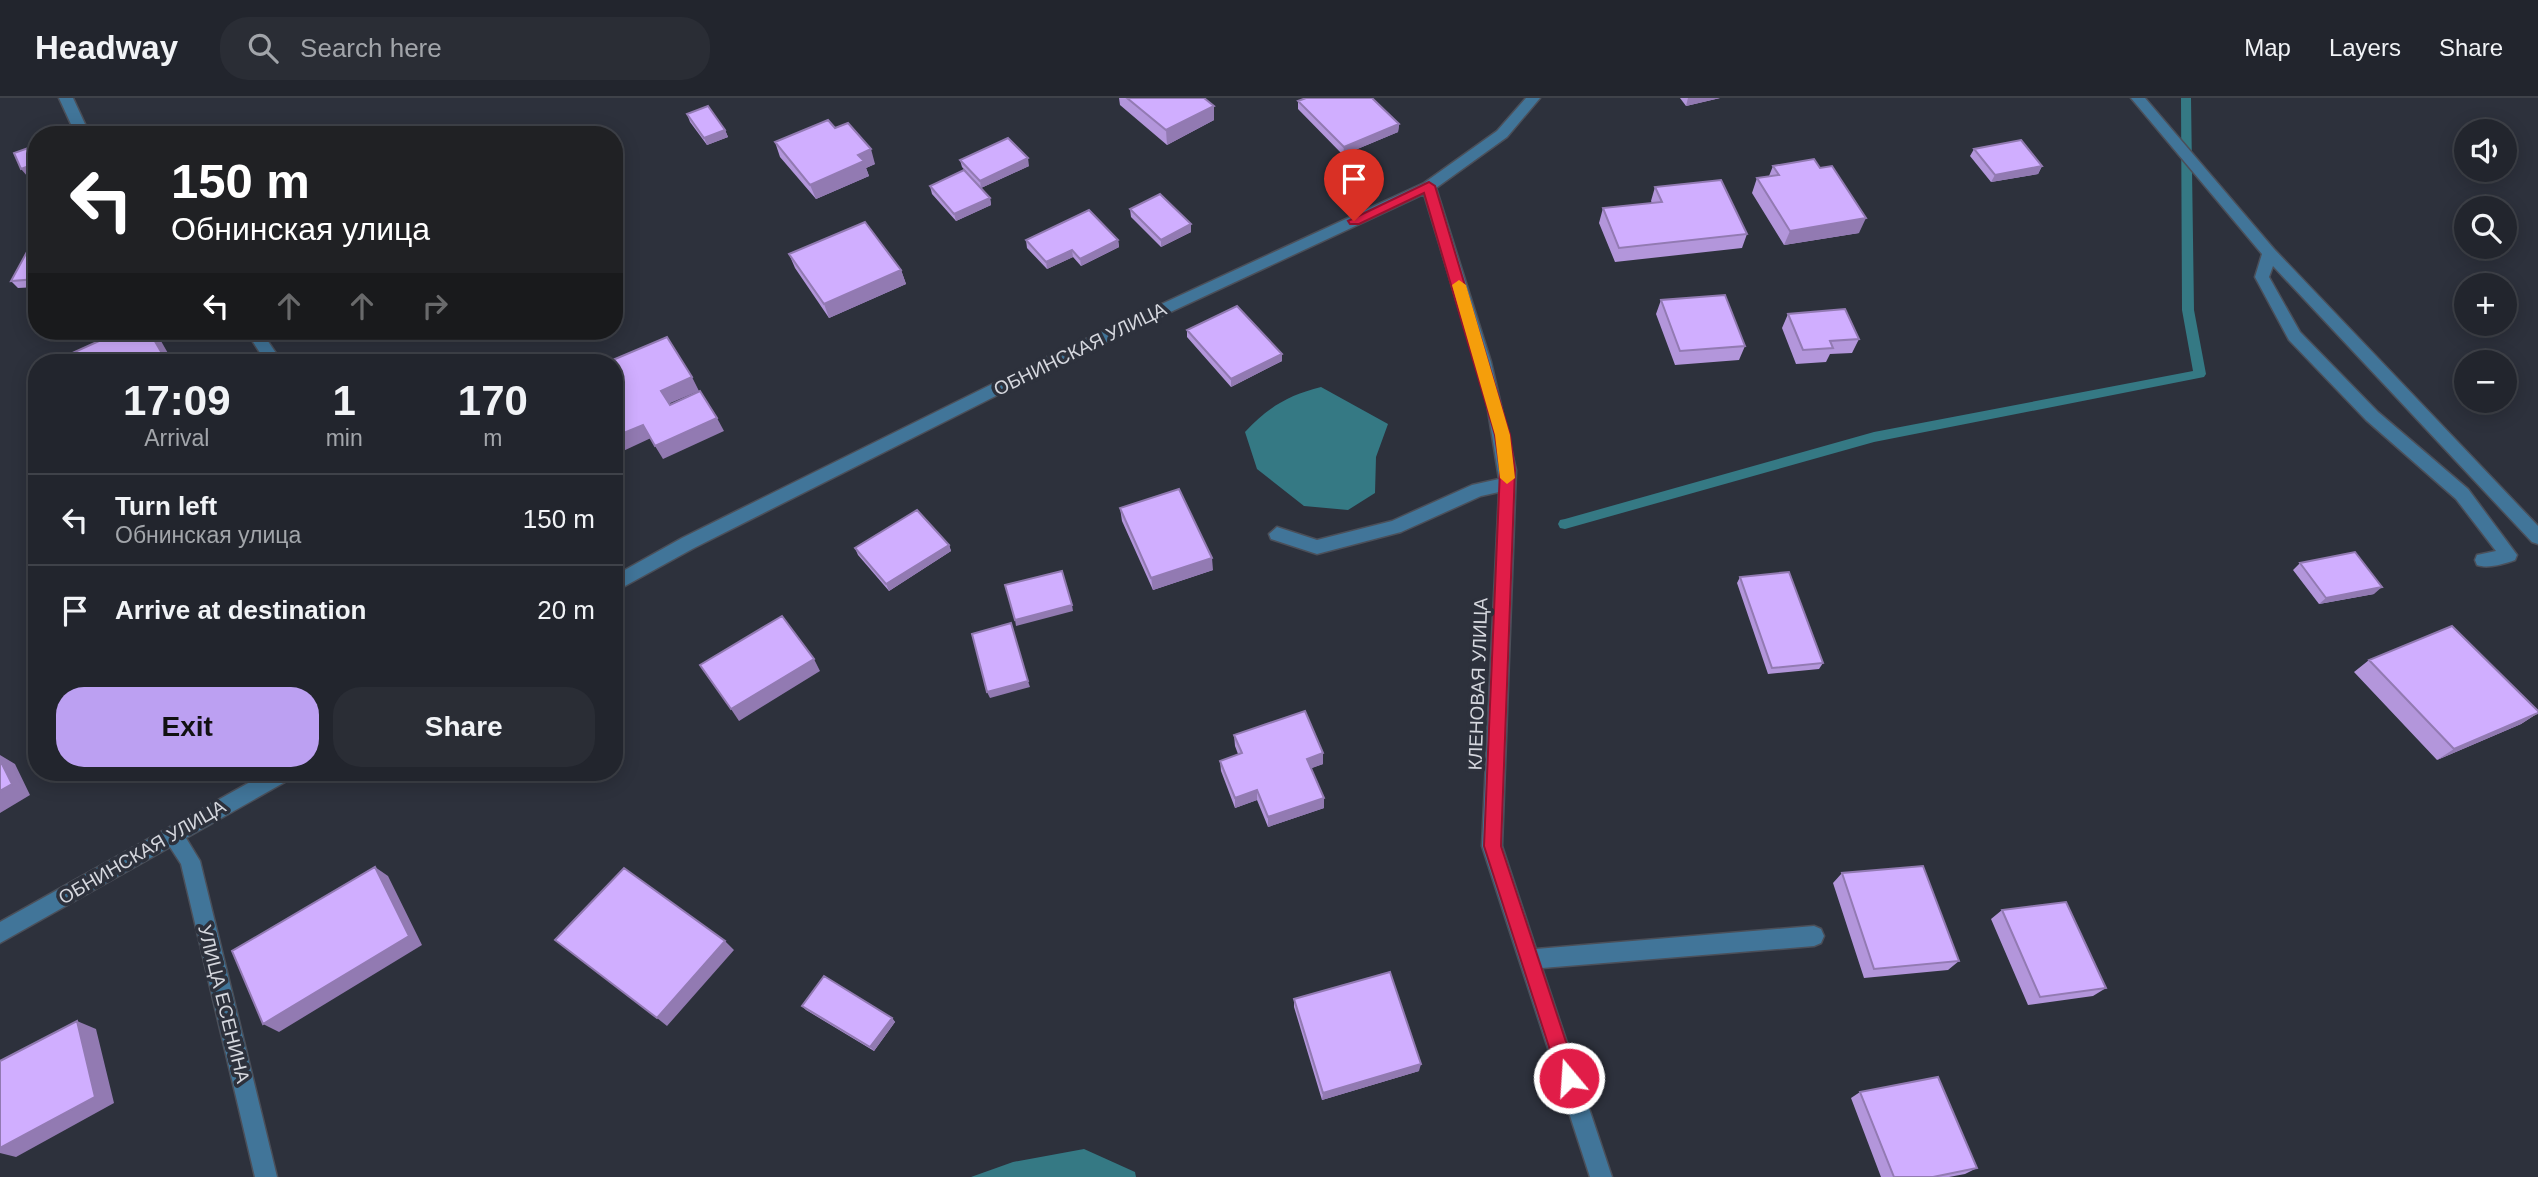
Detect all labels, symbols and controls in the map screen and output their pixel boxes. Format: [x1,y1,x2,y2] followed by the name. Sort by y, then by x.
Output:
[220,17,710,80] search box
[35,29,178,66] text: Headway
[244,29,282,67] icon: search
[300,33,442,63] text: Search here
[2244,34,2291,61] text: Map
[2329,34,2401,61] text: Layers
[2439,34,2503,61] text: Share
[2454,119,2517,413] map controls
[2454,119,2517,182] button: sound
[1324,149,1384,221] pin
[56,154,147,245] icon: left
[171,154,310,208] text: 150 m
[1335,160,1373,198] icon: arrive
[2454,196,2517,259] button: search
[171,211,430,247] text: Обнинская улица
[2454,273,2517,336] button: +
[197,287,235,325] icon: left
[270,287,308,325] icon: ahead
[343,287,381,325] icon: ahead
[416,287,454,325] icon: right
[990,298,1170,400] street label: ОБНИНСКАЯ УЛИЦА
[2454,350,2517,413] button: −
[123,377,231,424] text: 17:09
[332,377,356,424] text: 1
[458,377,528,424] text: 170
[144,425,209,451] text: Arrival
[326,425,363,451] text: min
[483,425,502,451] text: m
[115,491,217,521] text: Turn left
[56,501,94,539] icon: left
[523,504,595,534] text: 150 m
[115,522,301,548] text: Обнинская улица
[56,592,94,630] icon: arrive
[115,595,366,625] text: Arrive at destination
[537,595,595,625] text: 20 m
[1464,597,1492,771] street label: КЛЕНОВАЯ УЛИЦА
[56,687,319,767] button: Exit
[333,687,595,767] button: Share
[55,795,229,908] street label: ОБНИНСКАЯ УЛИЦА
[194,923,254,1086] street label: УЛИЦА ЕСЕНИНА
[1532,1041,1606,1115] position arrow

